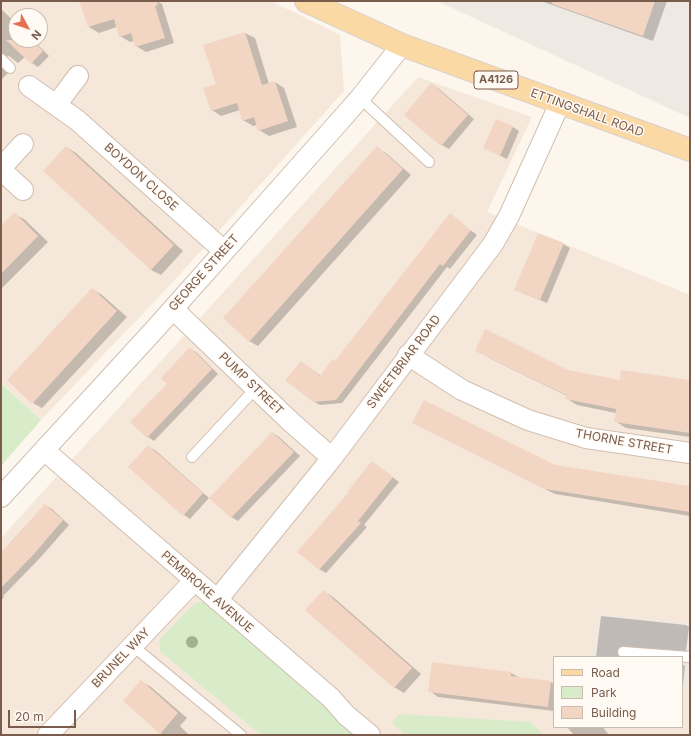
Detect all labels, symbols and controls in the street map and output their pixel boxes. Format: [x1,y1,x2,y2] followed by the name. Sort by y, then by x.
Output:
[8,8,48,48] north arrow
[28,27,44,43] text: N
[474,71,518,89] road number: A4126
[529,86,645,140] street label: ETTINGSHALL ROAD
[101,140,181,214] street label: BOYDON CLOSE
[166,232,242,314] street label: GEORGE STREET
[364,312,444,412] street label: SWEETBRIAR ROAD
[216,350,286,418] street label: PUMP STREET
[574,426,674,458] street label: THORNE STREET
[158,548,256,636] street label: PEMBROKE AVENUE
[89,625,153,691] street label: BRUNEL WAY
[553,656,683,728] legend
[591,665,620,680] text: Road
[591,685,617,700] text: Park
[10,702,78,728] scale bar
[591,705,636,720] text: Building
[15,709,44,724] text: 20 m

